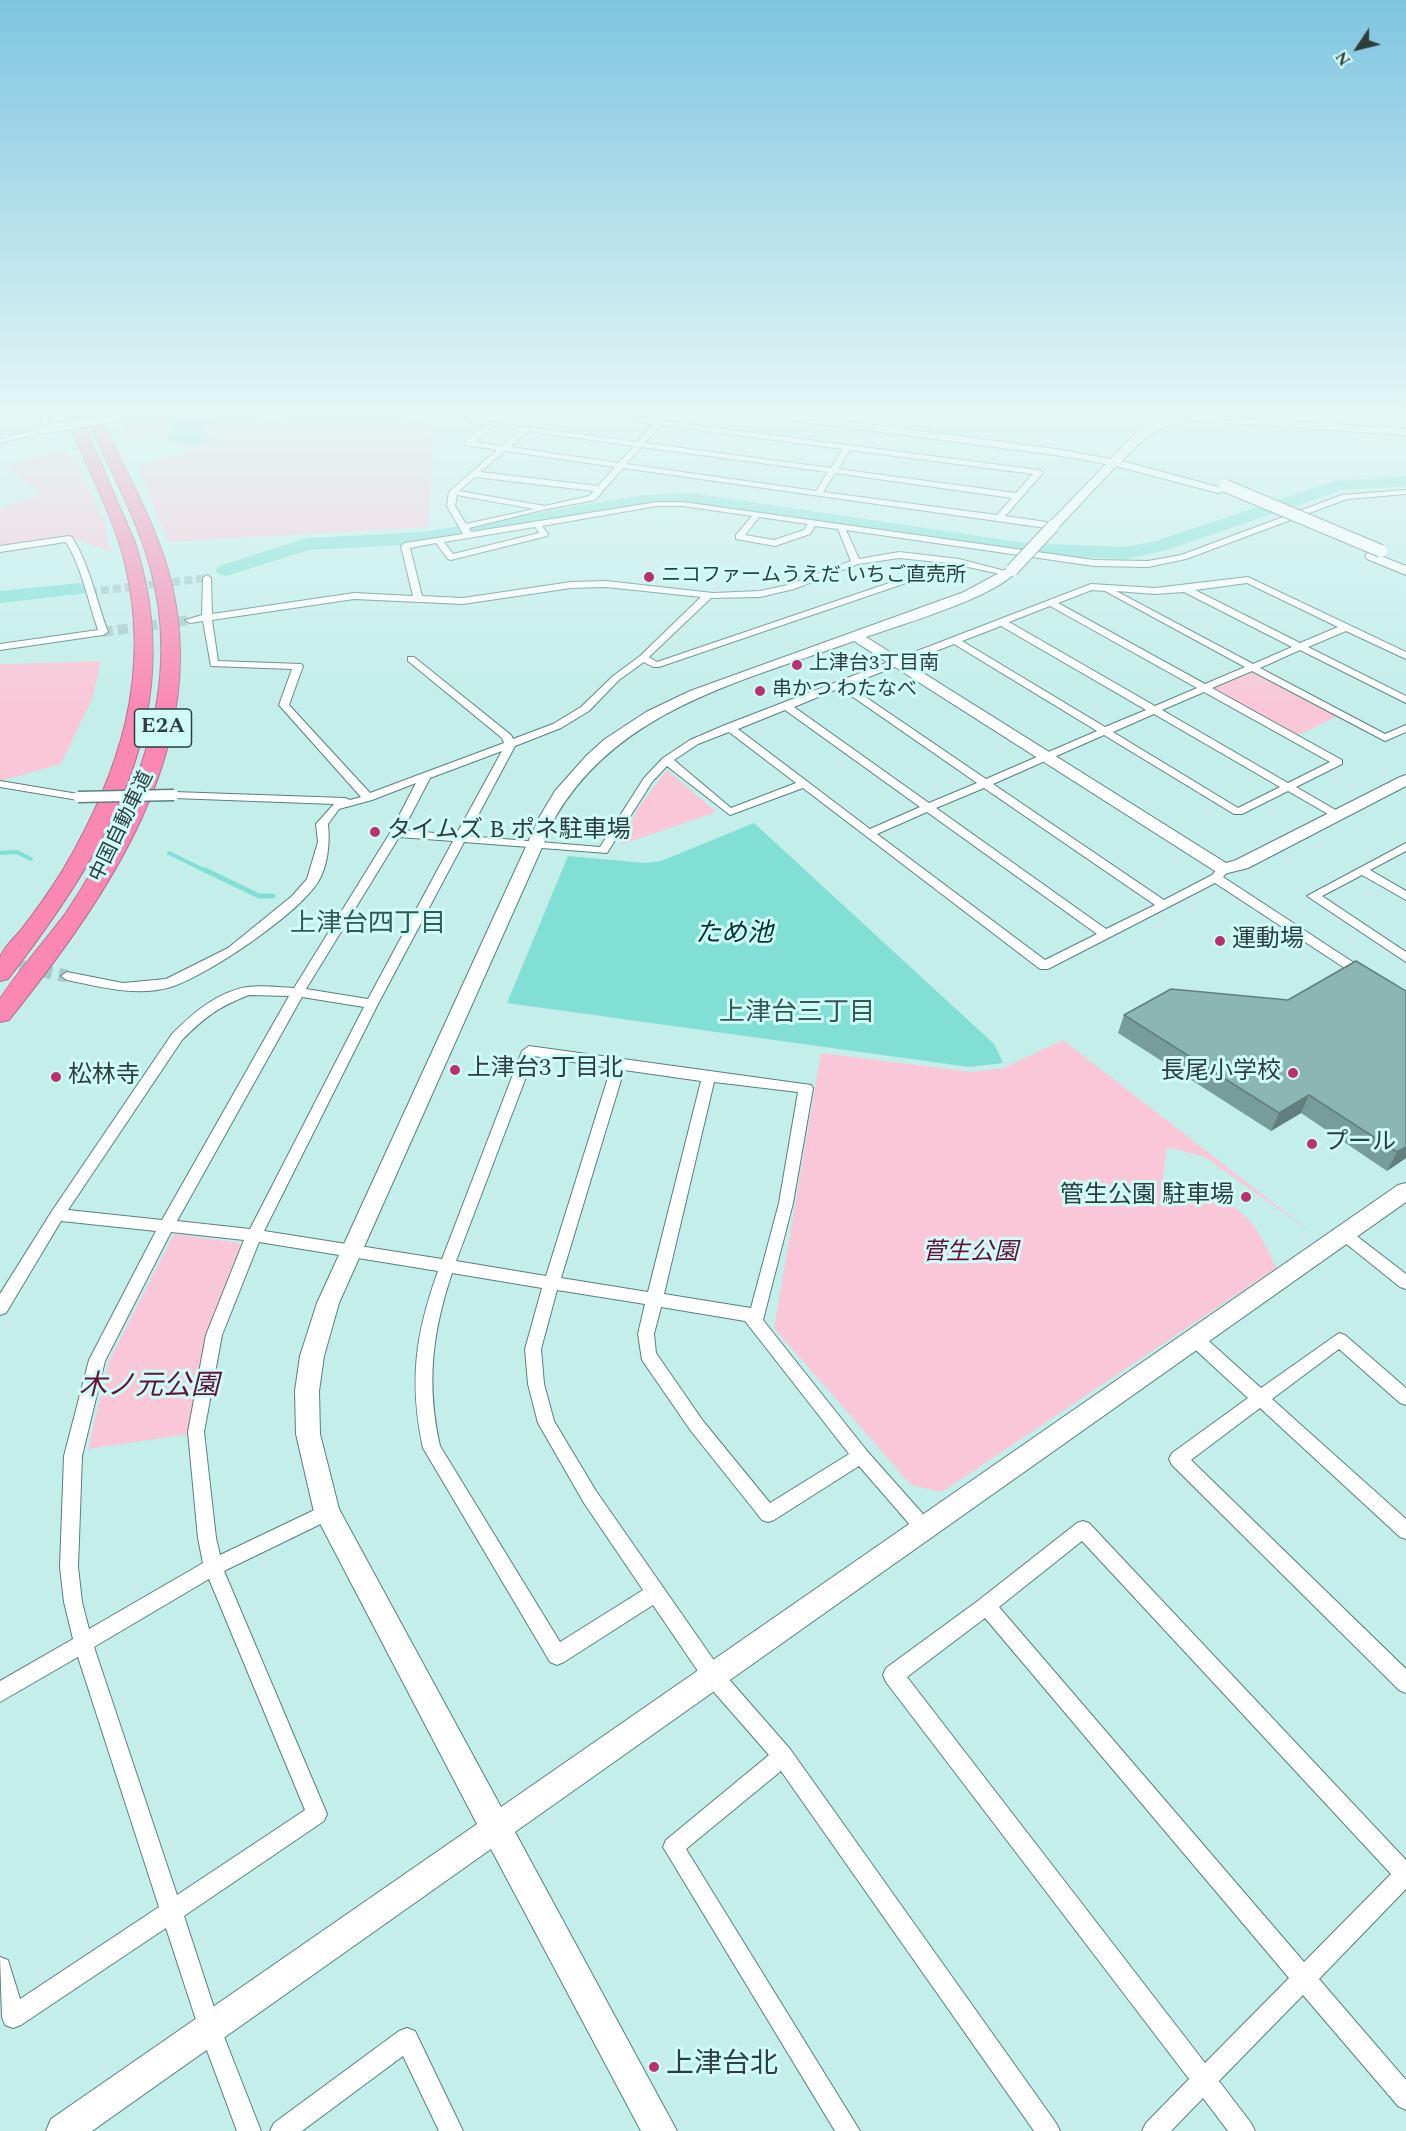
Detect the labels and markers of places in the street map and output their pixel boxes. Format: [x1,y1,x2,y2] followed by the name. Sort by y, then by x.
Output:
[661,565,966,589] place label: ニコファームうえだ いちご直売所
[642,570,656,584] marker: ニコファームうえだ いちご直売所
[809,653,939,677] place label: 上津台3丁目南
[790,658,804,672] marker: 上津台3丁目南
[772,679,917,703] place label: 串かつ わたなべ
[753,684,767,698] marker: 串かつ わたなべ
[387,818,631,846] place label: タイムズ B ポネ駐車場
[368,825,382,839] marker: タイムズ B ポネ駐車場
[1232,927,1304,955] place label: 運動場
[1213,934,1227,948] marker: 運動場
[467,1056,623,1084] place label: 上津台3丁目北
[1161,1059,1281,1087] place label: 長尾小学校
[68,1063,140,1091] place label: 松林寺
[448,1063,462,1077] marker: 上津台3丁目北
[1286,1066,1300,1080] marker: 長尾小学校
[49,1070,63,1084] marker: 松林寺
[1324,1130,1396,1158] place label: プール
[1305,1137,1319,1151] marker: プール
[1060,1183,1234,1211] place label: 管生公園 駐車場
[1239,1190,1253,1204] marker: 管生公園 駐車場
[666,2050,778,2084] place label: 上津台北
[647,2060,661,2074] marker: 上津台北

